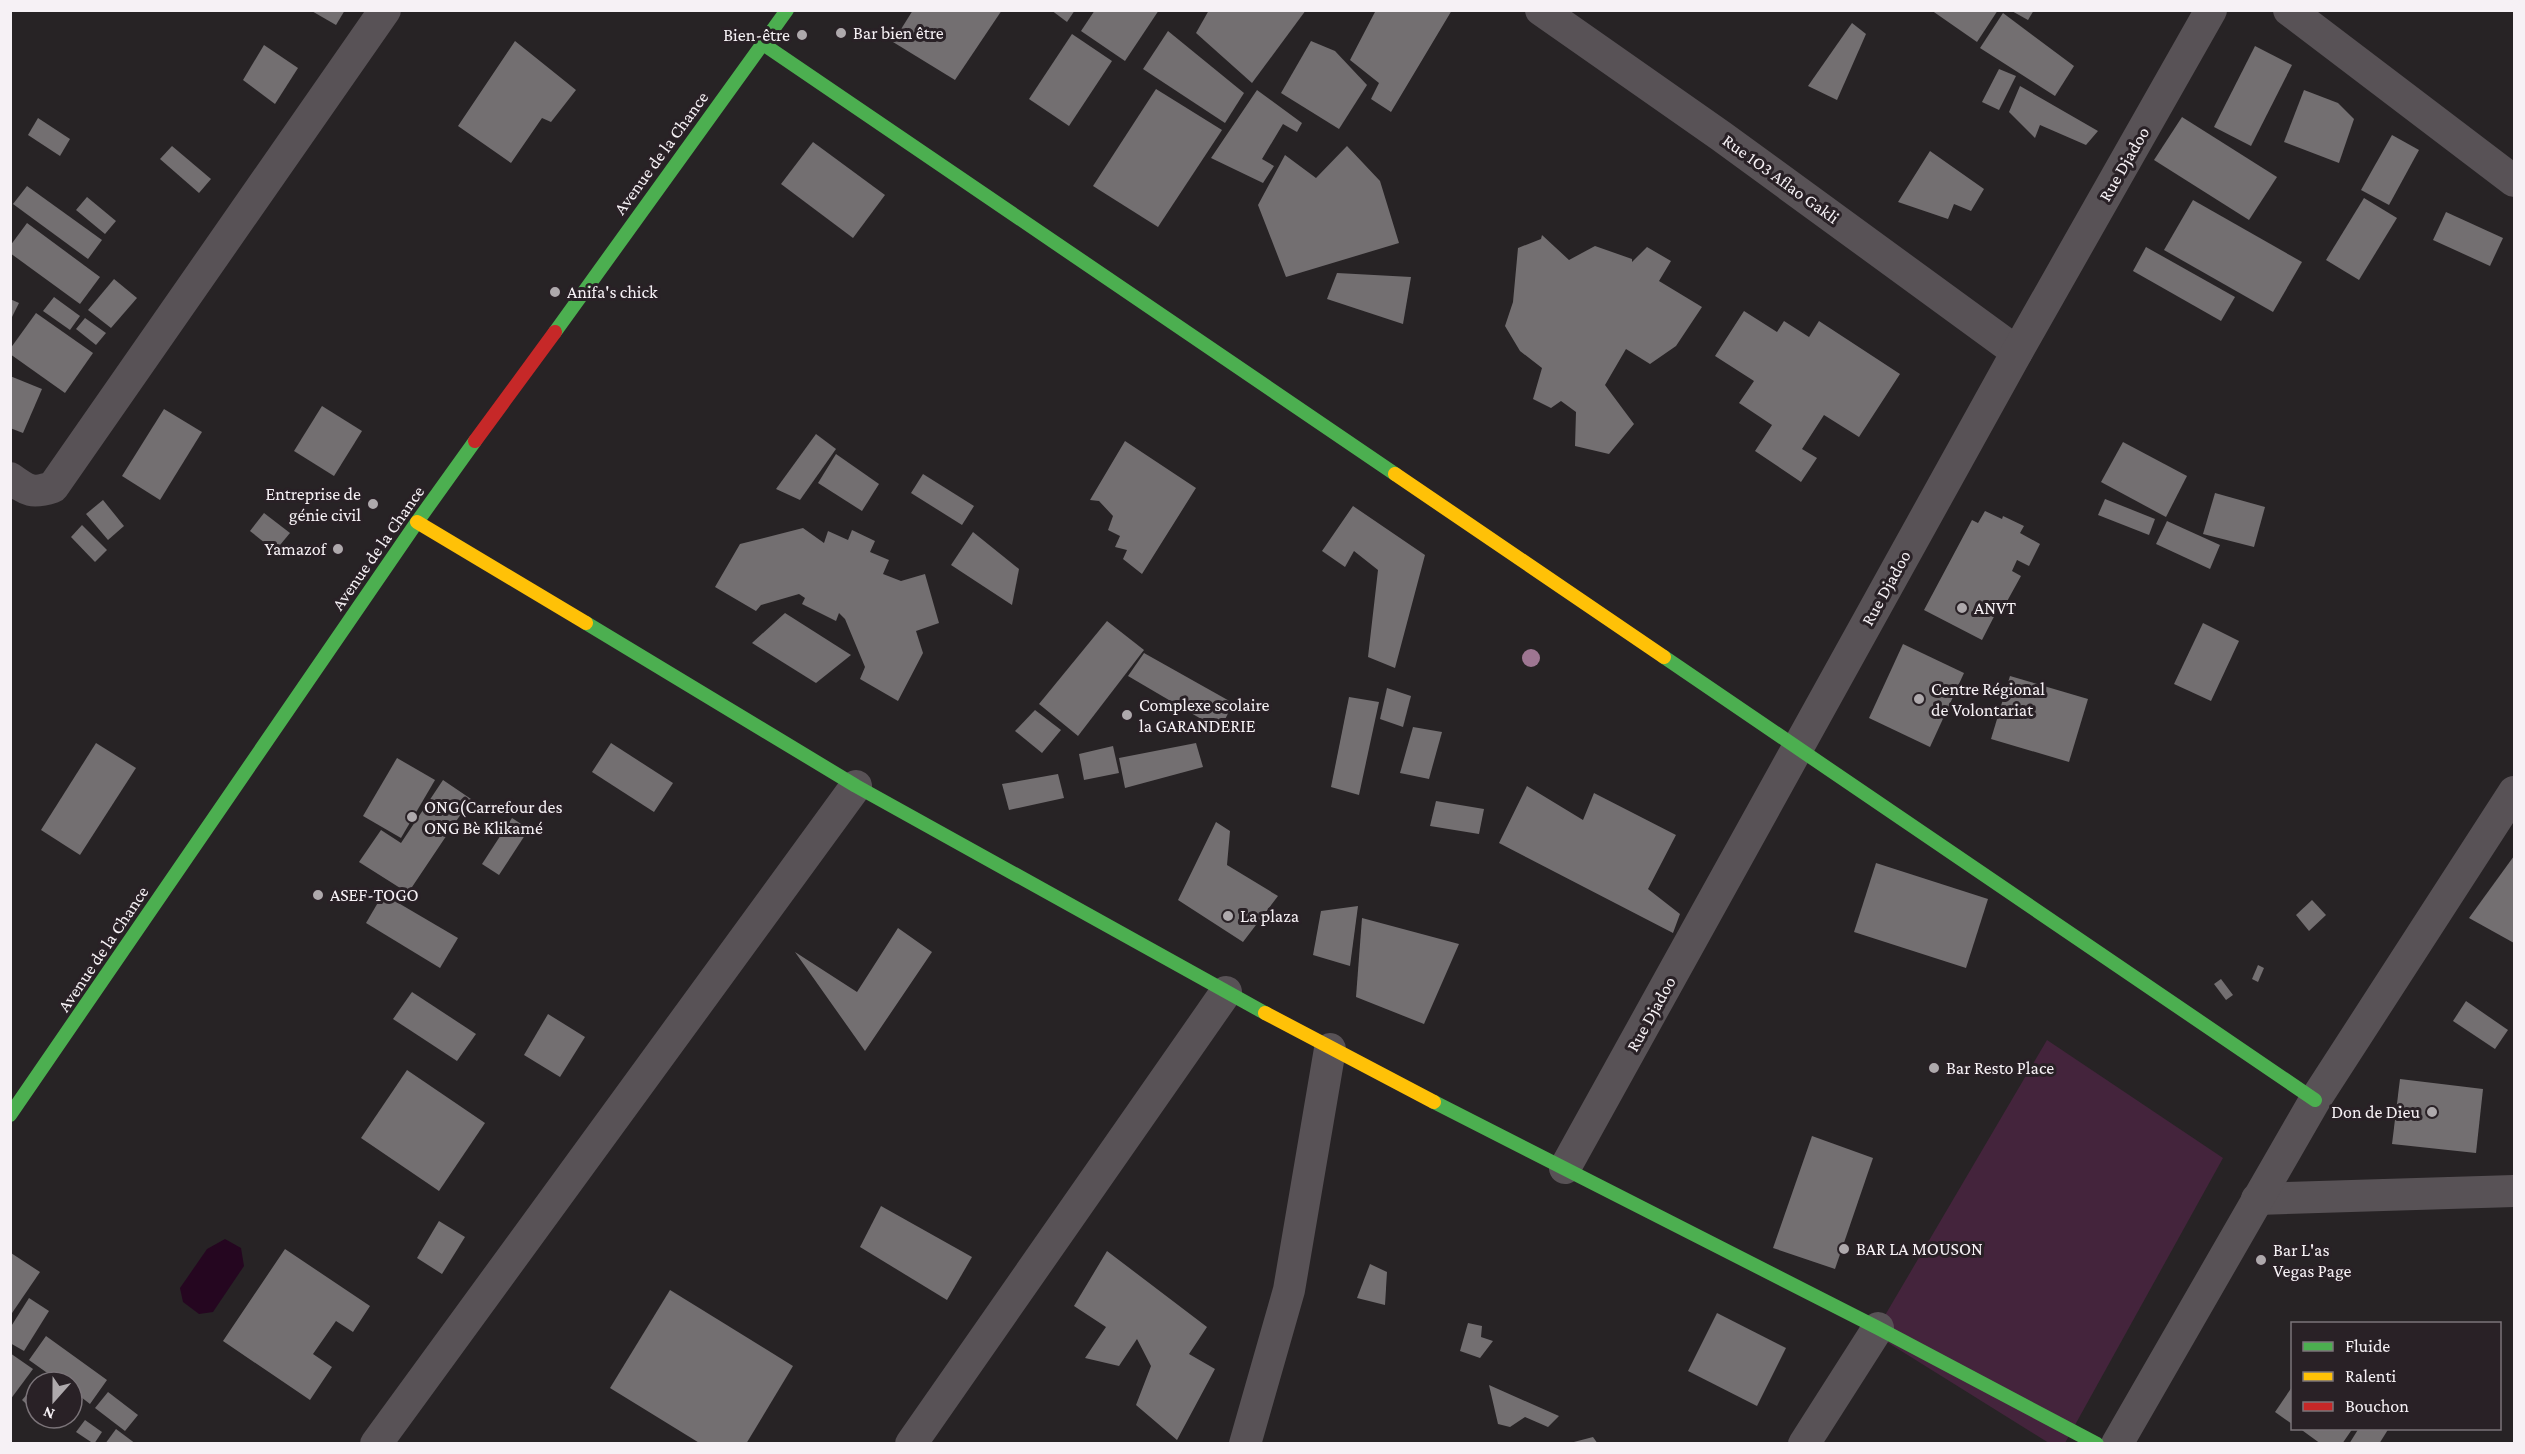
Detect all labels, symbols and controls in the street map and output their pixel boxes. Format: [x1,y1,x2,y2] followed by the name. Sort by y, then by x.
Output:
[853,23,944,43] place label: Bar bien être
[723,25,790,45] place label: Bien-être
[834,26,848,40] marker: Bar bien être
[795,28,809,42] marker: Bien-être
[610,88,712,218] street label: Avenue de la Chance
[2095,123,2154,205] street label: Rue Djadoo
[1719,130,1843,228] street label: Rue 1O3 Aflao Gakli
[567,282,658,302] place label: Anifa's chick
[548,285,562,299] marker: Anifa's chick
[328,482,428,614] street label: Avenue de la Chance
[265,484,361,525] place label: Entreprise de génie civil
[366,497,380,511] marker: Entreprise de génie civil
[265,539,328,559] place label: Yamazof
[331,542,345,556] marker: Yamazof
[1857,547,1916,629] street label: Rue Djadoo
[1974,598,2016,618] place label: ANVT
[1955,601,1969,615] marker: ANVT
[1931,679,2045,720] place label: Centre Régional de Volontariat
[1912,692,1926,706] marker: Centre Régional de Volontariat
[1139,695,1269,736] place label: Complexe scolaire la GARANDERIE
[1120,708,1134,722] marker: Complexe scolaire la GARANDERIE
[424,797,563,838] place label: ONG(Carrefour des ONG Bè Klikamé
[405,810,419,824] marker: ONG(Carrefour des ONG Bè Klikamé
[54,882,152,1016] street label: Avenue de la Chance
[330,885,419,905] place label: ASEF-TOGO
[311,888,325,902] marker: ASEF-TOGO
[1240,906,1299,926] place label: La plaza
[1221,909,1235,923] marker: La plaza
[1622,973,1681,1055] street label: Rue Djadoo
[1946,1058,2054,1078] place label: Bar Resto Place
[1927,1061,1941,1075] marker: Bar Resto Place
[2331,1102,2420,1122] place label: Don de Dieu
[2425,1105,2439,1119] marker: Don de Dieu
[1856,1239,1983,1259] place label: BAR LA MOUSON
[2273,1240,2352,1281] place label: Bar L'as Vegas Page
[1837,1242,1851,1256] marker: BAR LA MOUSON
[2254,1253,2268,1267] marker: Bar L'as Vegas Page
[2291,1322,2501,1430] legend
[2345,1336,2390,1356] text: Fluide
[2345,1366,2396,1386] text: Ralenti
[24,1370,84,1430] north arrow
[2345,1396,2409,1416] text: Bouchon
[41,1404,57,1423] text: N

